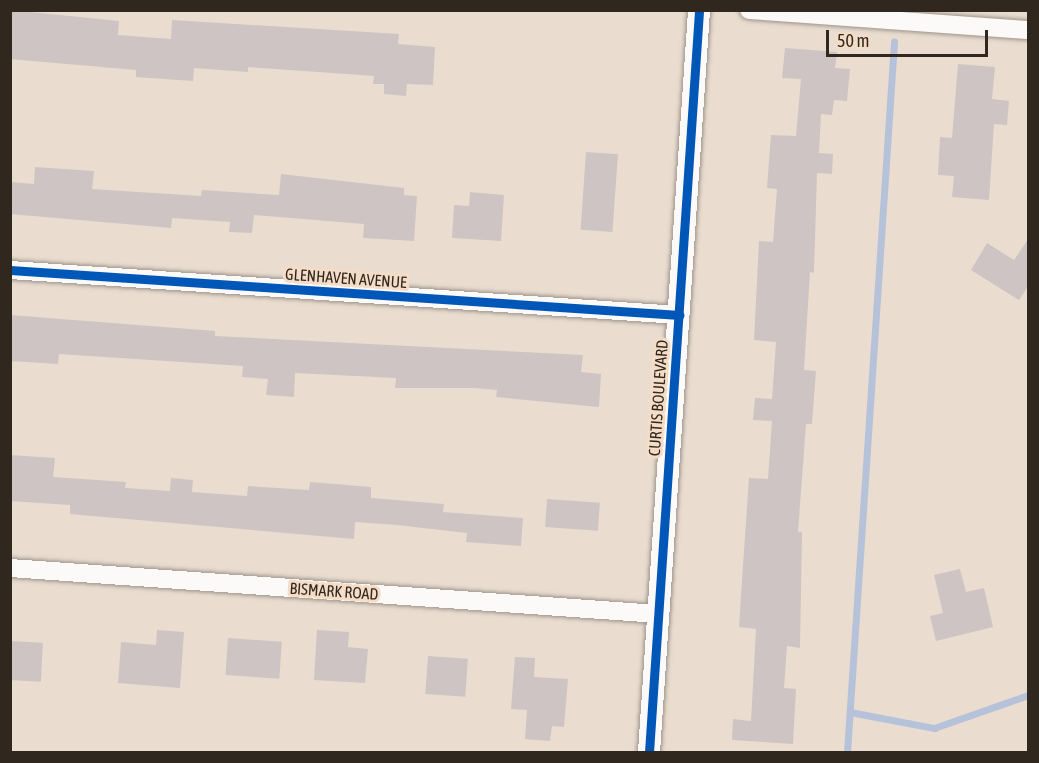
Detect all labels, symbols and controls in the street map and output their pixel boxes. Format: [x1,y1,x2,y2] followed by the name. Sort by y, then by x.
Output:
[829,18,991,56] scale bar
[837,30,869,51] text: 50 m
[285,264,407,292] street label: GLENHAVEN AVENUE
[644,339,672,457] street label: CURTIS BOULEVARD
[289,578,379,604] street label: BISMARK ROAD

